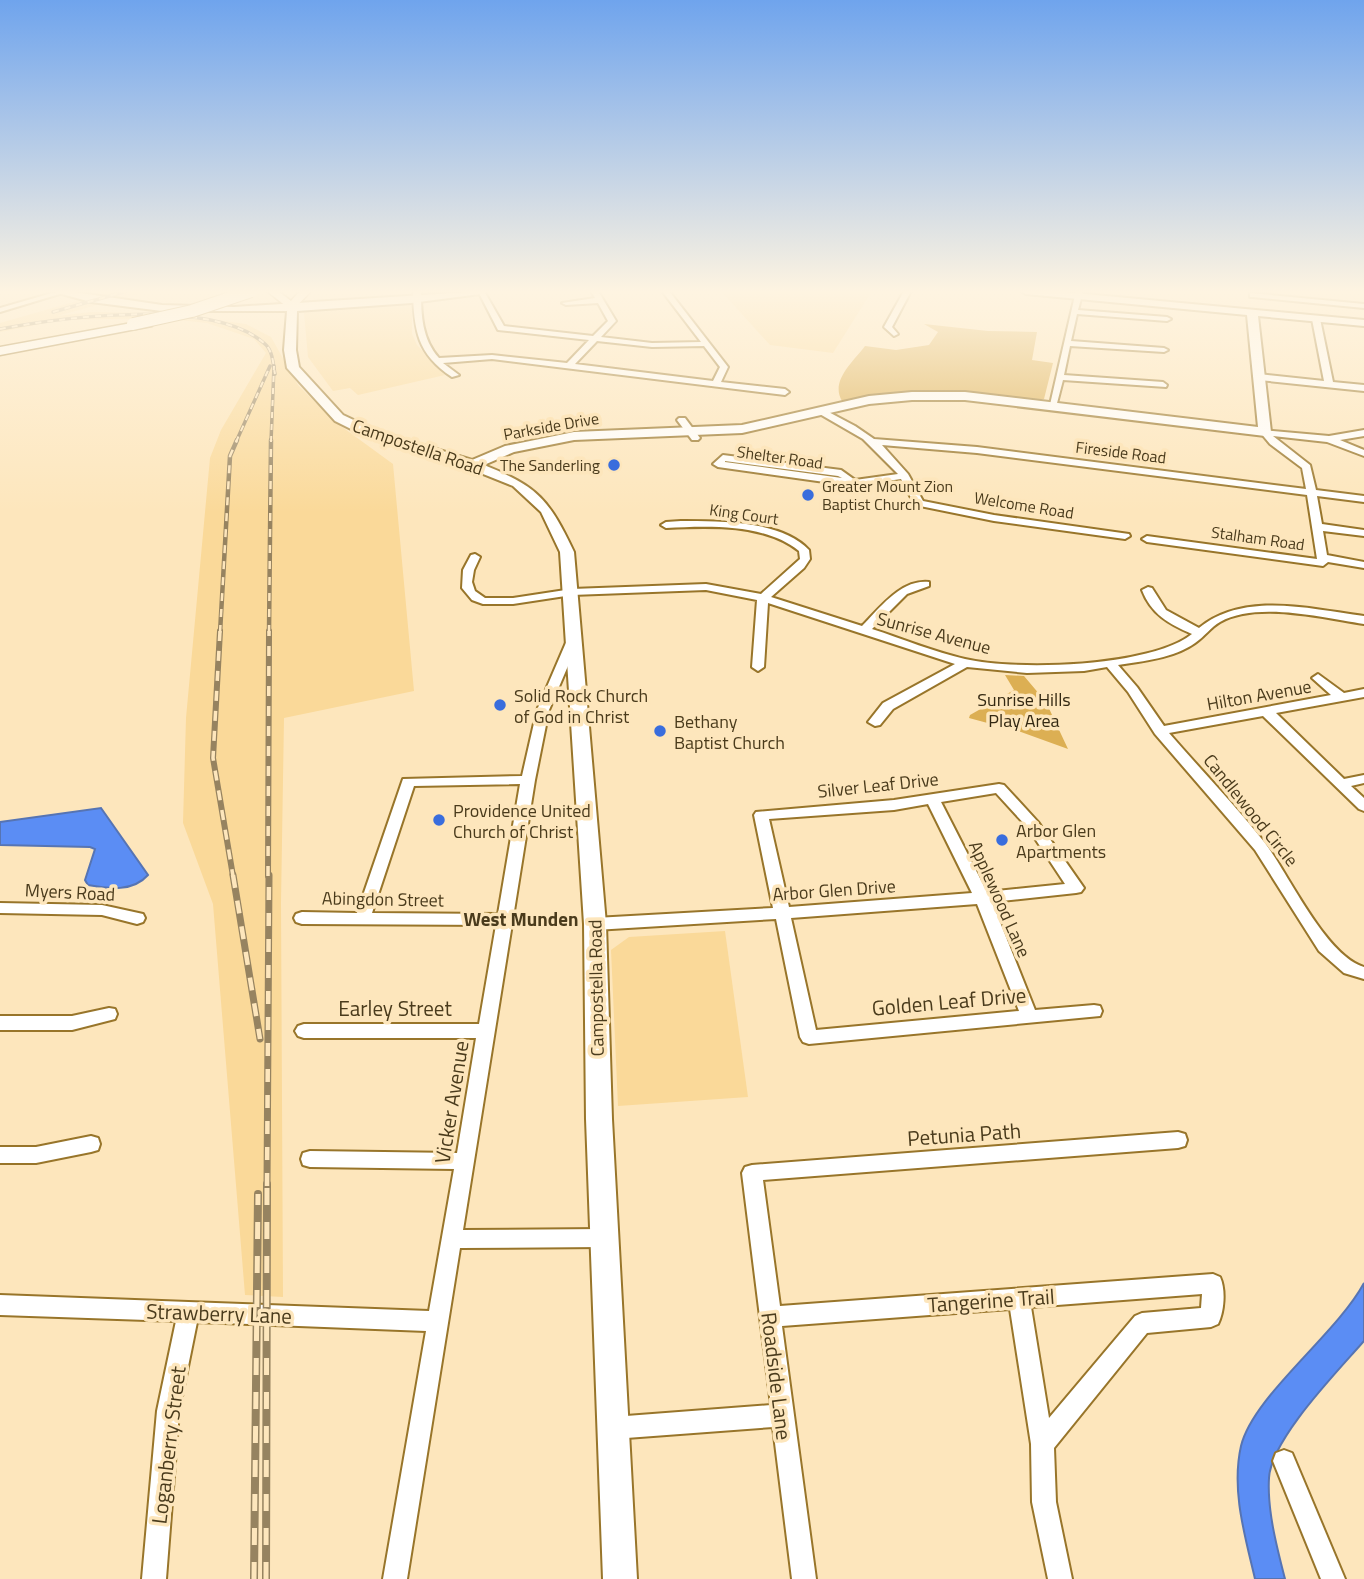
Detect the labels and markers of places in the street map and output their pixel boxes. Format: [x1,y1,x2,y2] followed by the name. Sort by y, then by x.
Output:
[500,453,600,477] place label: The Sanderling
[606,457,622,473] marker: The Sanderling
[822,474,953,516] place label: Greater Mount Zion Baptist Church
[800,487,816,503] marker: Greater Mount Zion Baptist Church
[514,682,648,730] place label: Solid Rock Church of God in Christ
[492,697,508,713] marker: Solid Rock Church of God in Christ
[674,708,785,756] place label: Bethany Baptist Church
[652,723,668,739] marker: Bethany Baptist Church
[453,797,591,845] place label: Providence United Church of Christ
[431,812,447,828] marker: Providence United Church of Christ
[1016,817,1106,865] place label: Arbor Glen Apartments
[994,832,1010,848] marker: Arbor Glen Apartments

